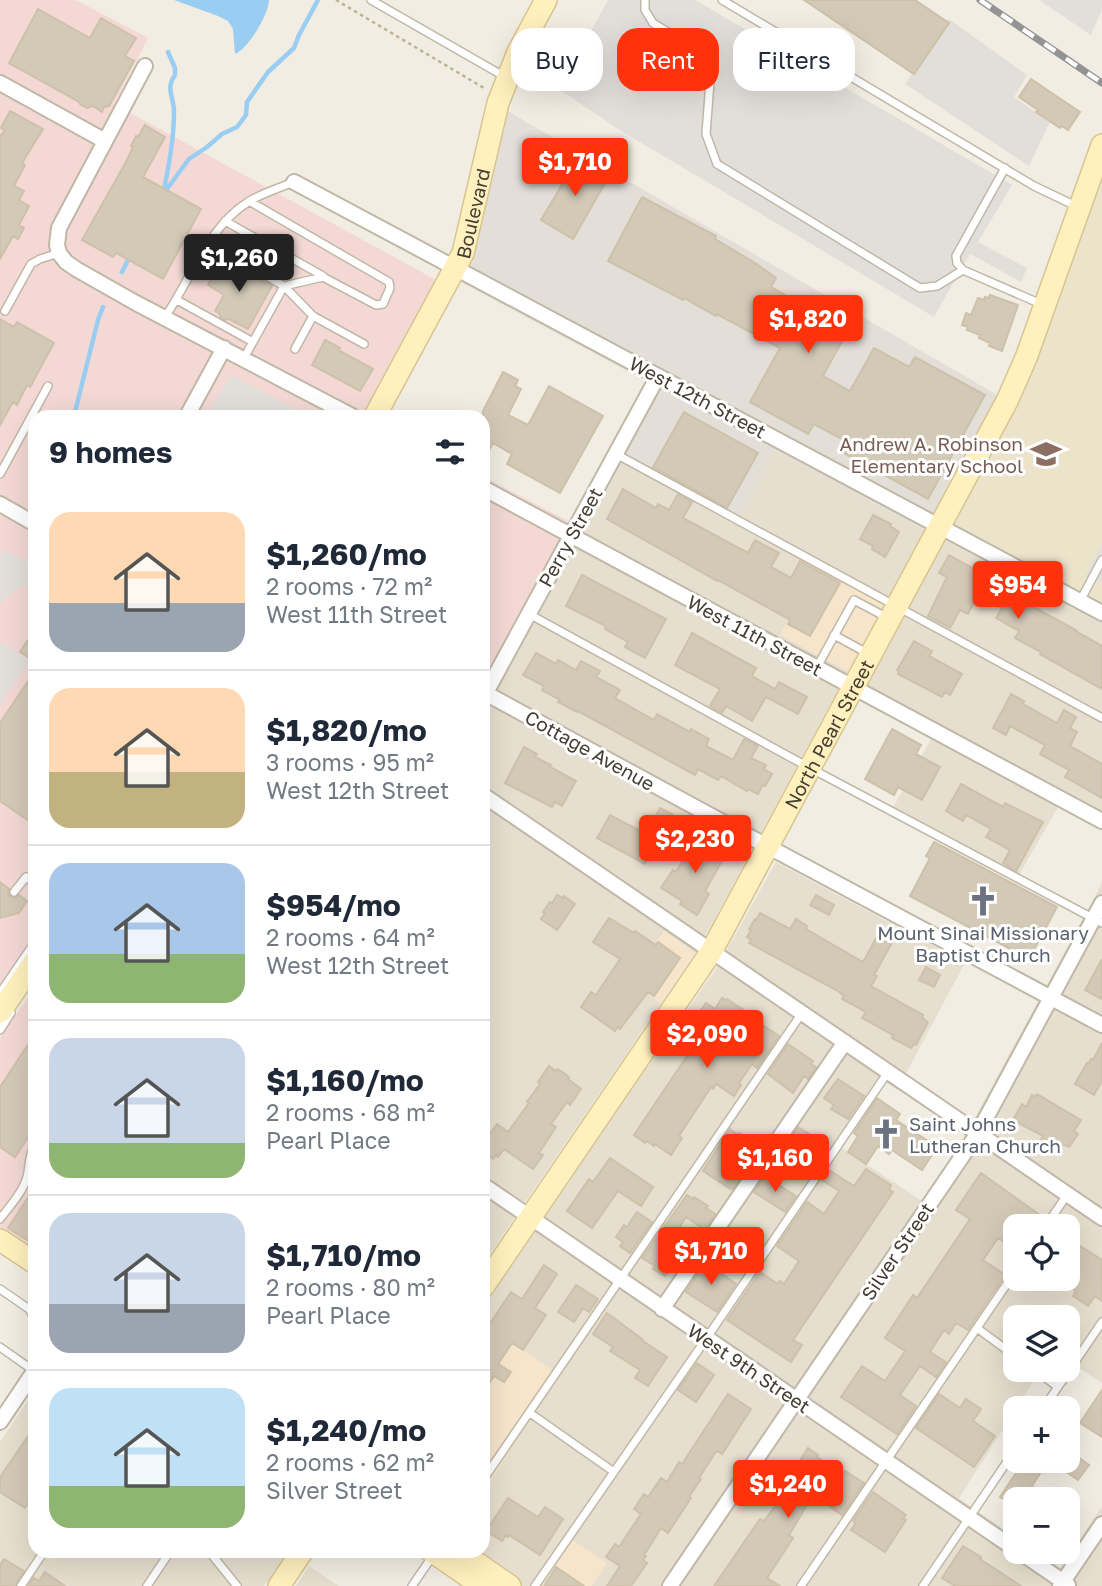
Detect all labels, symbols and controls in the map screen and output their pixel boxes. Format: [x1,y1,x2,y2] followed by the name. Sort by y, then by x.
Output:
[511,28,603,91] chip: Buy
[617,28,719,91] chip: Rent
[733,28,855,91] chip: Filters
[518,138,632,198] pin: $1,710
[538,147,612,175] text: $1,710
[451,166,494,261] street label: Boulevard
[182,234,296,294] pin: $1,260
[200,243,278,271] text: $1,260
[751,296,865,355] pin: $1,820
[769,304,847,332] text: $1,820
[626,351,770,443] street label: West 12th Street
[840,432,1023,477] place label: Andrew A. Robinson Elementary School
[431,433,469,471] icon: filters
[49,434,172,470] text: 9 homes
[1029,437,1063,471] school or university icon: Andrew A. Robinson Elementary School
[533,483,607,591] street label: Perry Street
[266,536,427,572] text: $1,260/mo
[105,540,189,624] icon: home
[977,562,1059,621] pin: $954
[989,570,1047,598] text: $954
[266,572,432,600] text: 2 rooms · 72 m²
[684,590,826,680] street label: West 11th Street
[266,600,447,628] text: West 11th Street
[779,655,878,812] street label: North Pearl Street
[521,705,659,795] street label: Cottage Avenue
[266,712,427,748] text: $1,820/mo
[105,716,189,800] icon: home
[266,748,434,776] text: 3 rooms · 95 m²
[266,776,449,804] text: West 12th Street
[638,816,752,875] pin: $2,230
[655,824,735,852] text: $2,230
[966,884,1000,918] church icon: Mount Sinai Missionary Baptist Church
[266,887,401,923] text: $954/mo
[105,891,189,975] icon: home
[877,921,1089,966] place label: Mount Sinai Missionary Baptist Church
[266,923,435,951] text: 2 rooms · 64 m²
[266,951,449,979] text: West 12th Street
[650,1010,764,1070] pin: $2,090
[666,1019,748,1047] text: $2,090
[266,1062,424,1098] text: $1,160/mo
[105,1066,189,1150] icon: home
[266,1098,435,1126] text: 2 rooms · 68 m²
[909,1112,1061,1157] place label: Saint Johns Lutheran Church
[869,1117,903,1151] church icon: Saint Johns Lutheran Church
[266,1126,391,1154] text: Pearl Place
[718,1134,832,1194] pin: $1,160
[737,1143,813,1171] text: $1,160
[856,1198,938,1304] street label: Silver Street
[1003,1214,1080,1564] map controls
[1003,1214,1080,1291] button: locate
[654,1228,768,1287] pin: $1,710
[674,1236,748,1264] text: $1,710
[266,1237,421,1273] text: $1,710/mo
[105,1241,189,1325] icon: home
[266,1273,435,1301] text: 2 rooms · 80 m²
[266,1301,391,1329] text: Pearl Place
[1003,1305,1080,1382] button: layers
[683,1319,815,1417] street label: West 9th Street
[1003,1396,1080,1473] button: +
[266,1412,426,1448] text: $1,240/mo
[105,1416,189,1500] icon: home
[266,1448,434,1476] text: 2 rooms · 62 m²
[731,1460,845,1520] pin: $1,240
[749,1469,827,1497] text: $1,240
[266,1476,402,1504] text: Silver Street
[1003,1487,1080,1564] button: −

